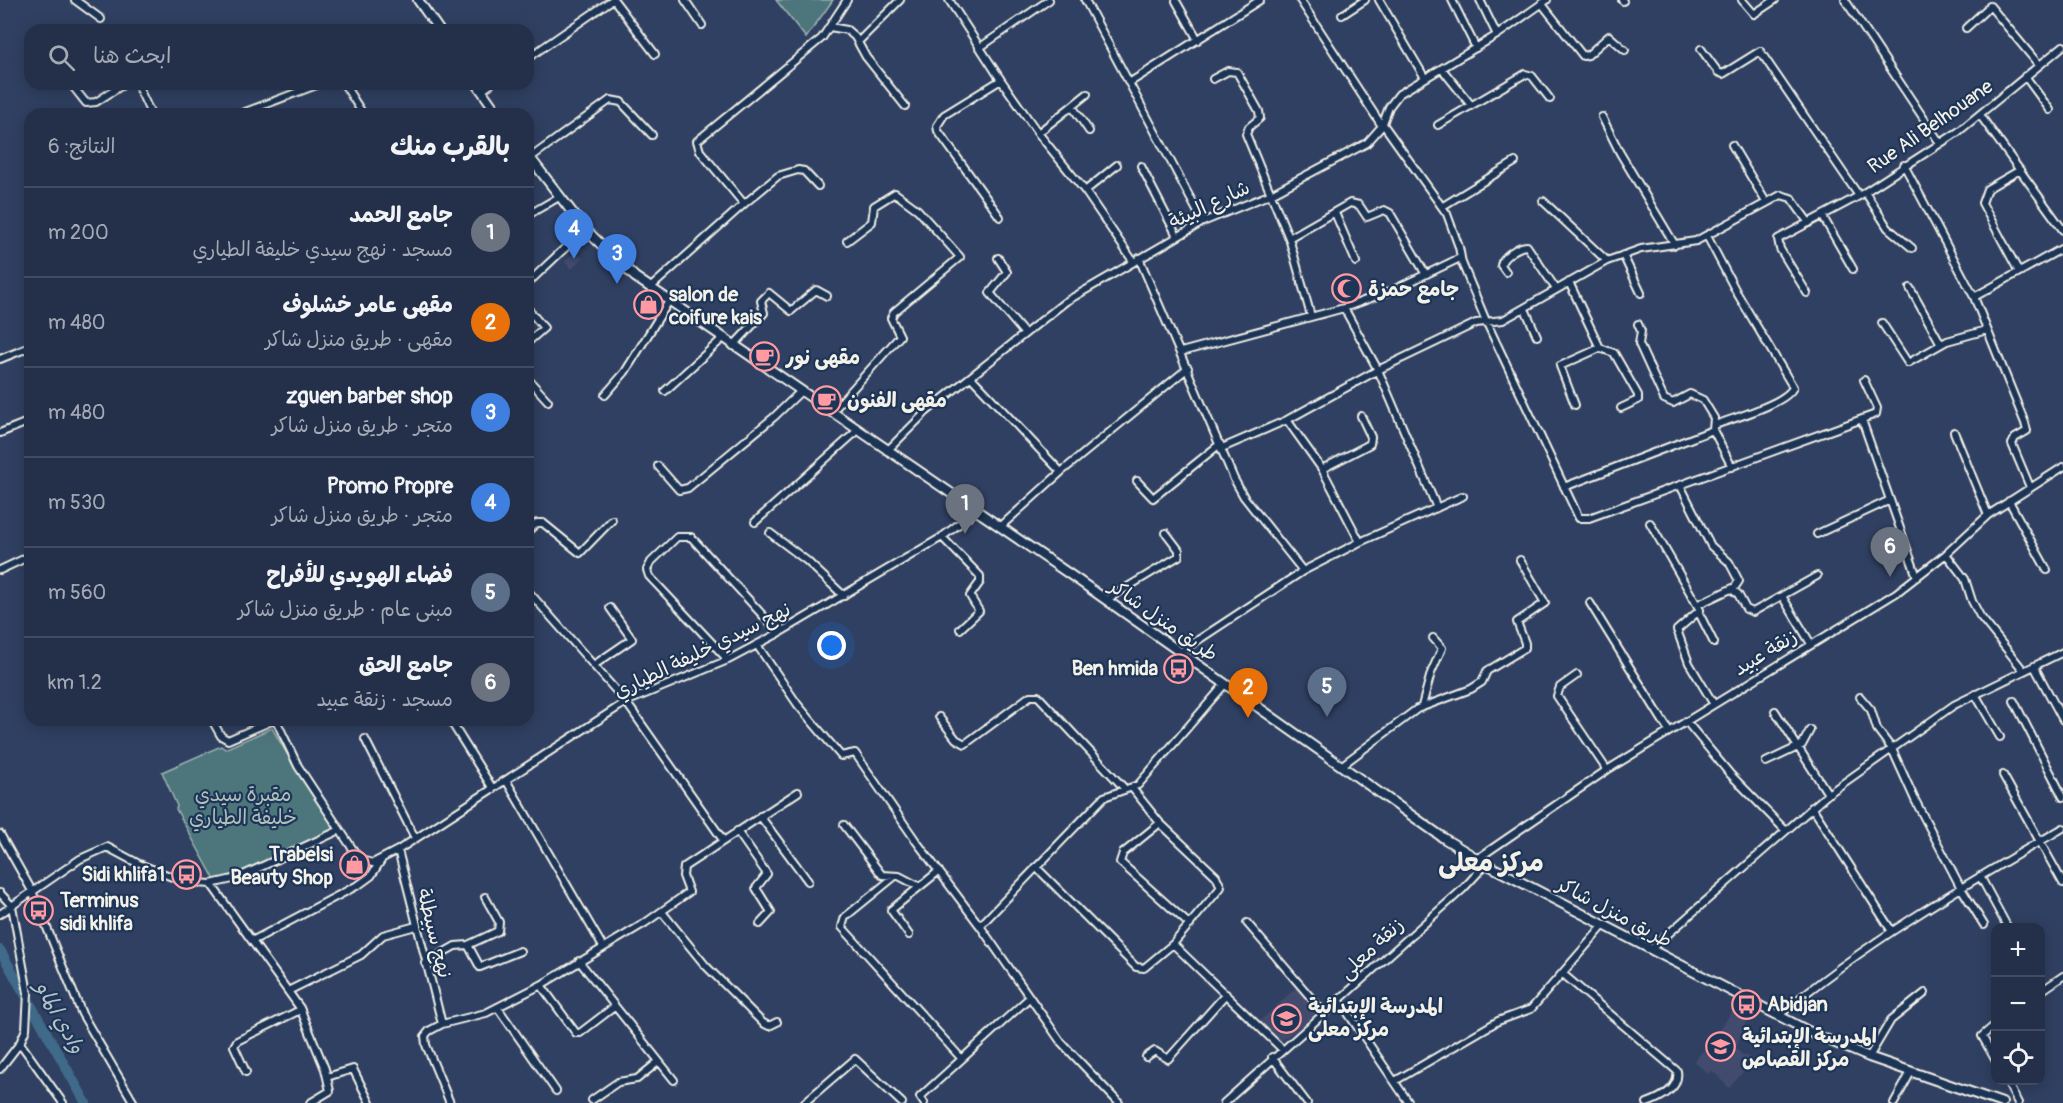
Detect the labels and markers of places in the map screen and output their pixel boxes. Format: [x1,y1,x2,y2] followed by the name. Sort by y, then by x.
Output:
[554,210,594,259] pin: 4
[598,234,636,284] pin: 3
[1331,273,1363,305] mosque icon: جامع حمزة
[1368,277,1459,304] place label: جامع حمزة
[668,282,762,330] place label: salon de coifure kais
[632,289,664,321] shop icon: salon de coifure kais
[749,341,781,373] cafe icon: مقهى نور
[785,345,860,370] place label: مقهى نور
[810,384,842,416] cafe icon: مقهى الفنون
[847,388,947,413] place label: مقهى الفنون
[946,484,984,534] pin: 1
[1870,528,1910,577] pin: 6
[1163,652,1195,684] bus stop icon: Ben hmida
[1072,656,1158,681] place label: Ben hmida
[1228,668,1268,718] pin: 2
[1308,668,1346,717] pin: 5
[231,842,334,890] place label: Trabelsi Beauty Shop
[338,849,370,881] shop icon: Trabelsi Beauty Shop
[170,858,202,890] bus stop icon: Sidi khlifa1
[82,862,165,887] place label: Sidi khlifa1
[59,888,138,936] place label: Terminus sidi khlifa
[23,895,55,927] bus stop icon: Terminus sidi khlifa
[1730,988,1762,1020] bus stop icon: Abidjan
[1767,992,1828,1017] place label: Abidjan
[1308,994,1443,1042] place label: المدرسة الإبتدائية مركز معلى
[1271,1002,1303,1034] school or university icon: المدرسة الإبتدائية مركز معلى
[1742,1024,1877,1072] place label: المدرسة الإبتدائية مركز القصاص
[1705,1031,1737,1063] school or university icon: المدرسة الإبتدائية مركز القصاص

